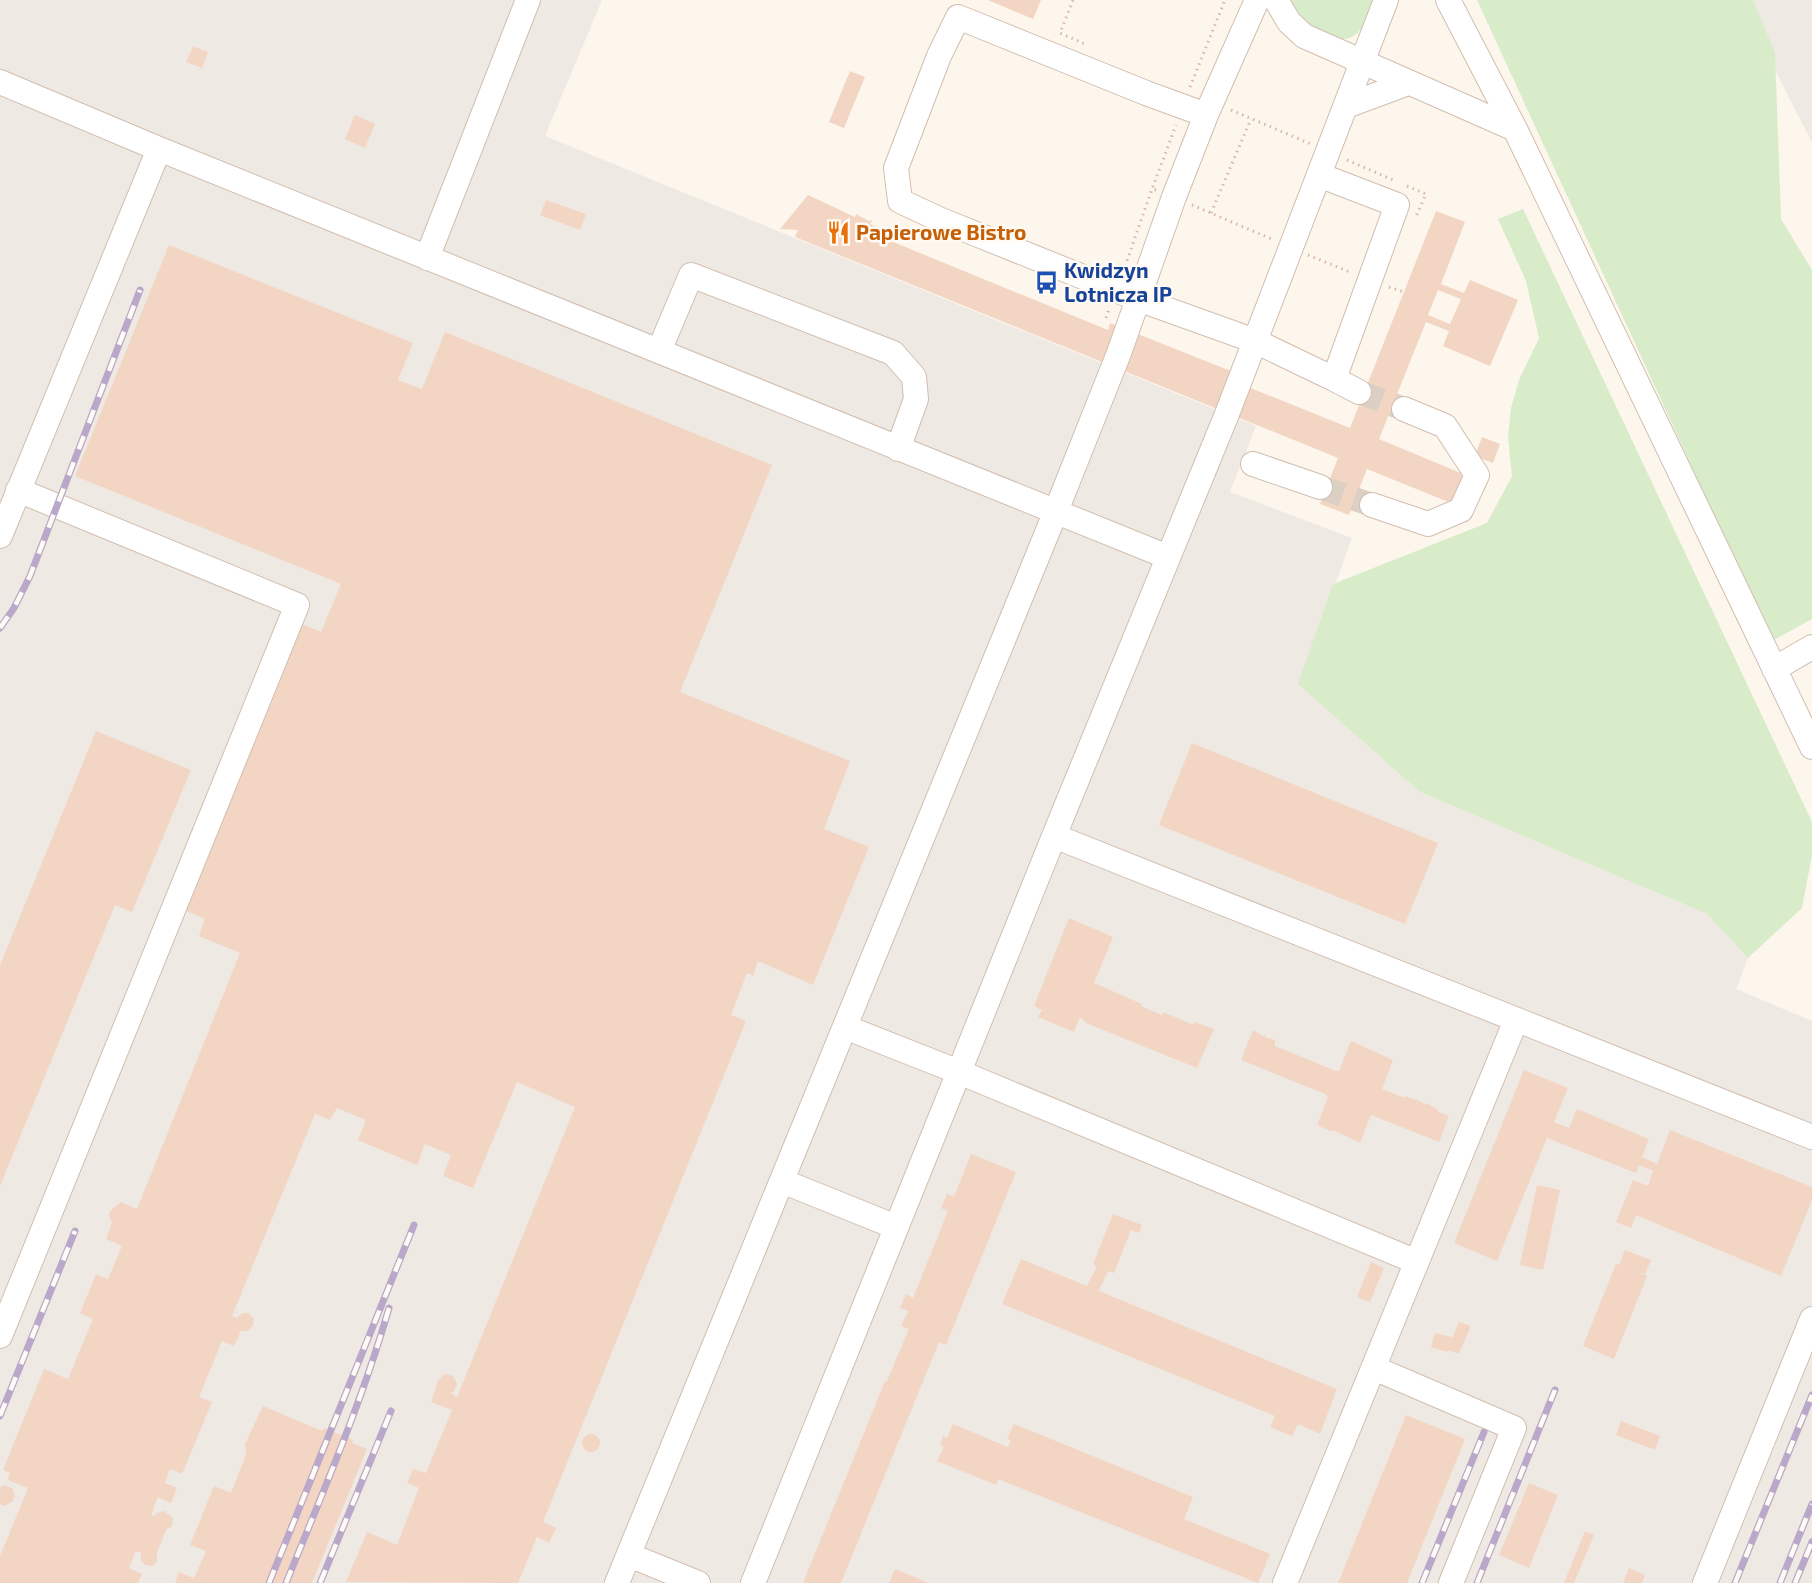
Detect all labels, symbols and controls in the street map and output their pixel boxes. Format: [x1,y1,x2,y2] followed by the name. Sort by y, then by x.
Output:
[856,219,1026,244] place label: Papierowe Bistro
[825,220,851,246] restaurant icon: Papierowe Bistro
[1064,257,1172,306] place label: Kwidzyn Lotnicza IP
[1033,270,1059,296] bus stop icon: Kwidzyn Lotnicza IP

